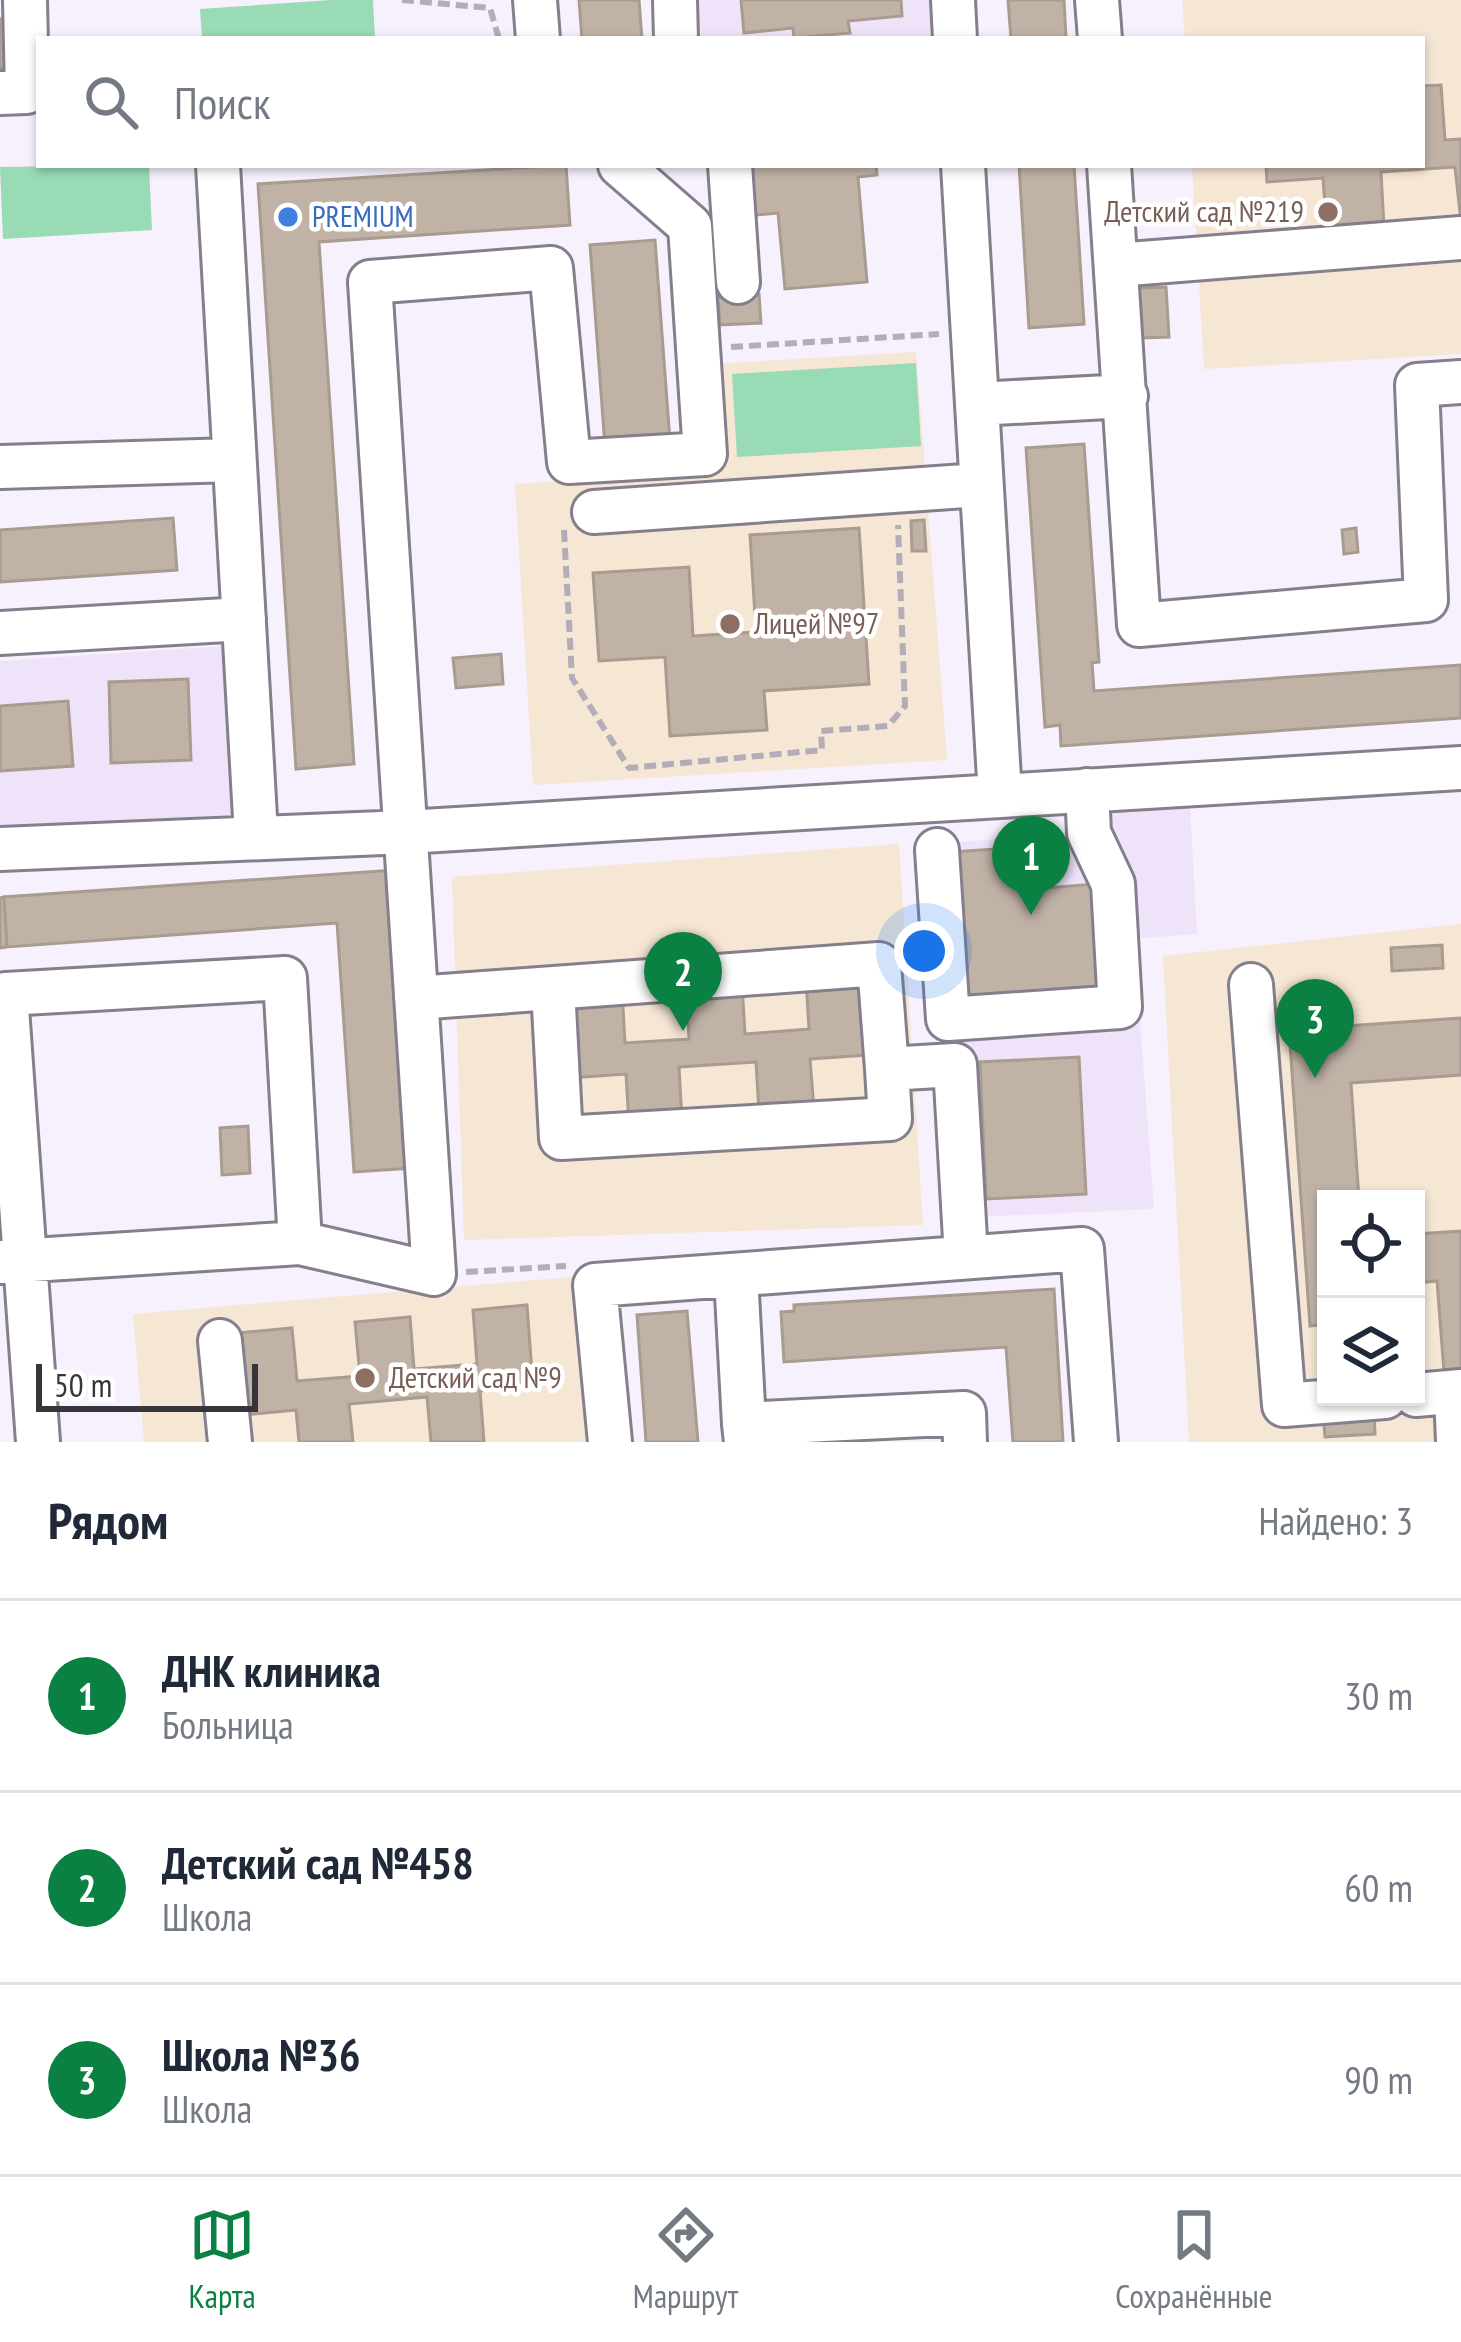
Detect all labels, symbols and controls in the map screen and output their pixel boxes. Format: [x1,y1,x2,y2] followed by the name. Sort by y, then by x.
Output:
[36,36,1425,168] search box
[78,69,144,135] icon: search
[174,73,270,131] text: Поиск
[1104,191,1304,230] place label: Детский сад №219
[312,196,414,235] place label: PREMIUM
[1315,199,1341,225] marker: Детский сад №219
[275,204,301,230] marker: PREMIUM
[753,603,879,642] place label: Лицей №97
[717,611,743,637] marker: Лицей №97
[992,816,1070,915] pin: 1
[894,921,954,981] your location
[644,932,722,1031] pin: 2
[1276,979,1354,1078] pin: 3
[1317,1190,1425,1406] map controls
[1317,1190,1425,1298] button: locate
[1317,1298,1425,1406] button: layers
[389,1357,562,1396] place label: Детский сад №9
[36,1358,258,1411] scale bar
[54,1363,112,1406] text: 50 m
[352,1365,378,1391] marker: Детский сад №9
[48,1487,168,1553] text: Рядом
[1259,1495,1413,1546] text: Найдено: 3
[162,1641,381,1699] text: ДНК клиника
[78,1670,96,1721] text: 1
[1344,1670,1413,1721] text: 30 m
[162,1699,294,1750] text: Больница
[162,1833,474,1891] text: Детский сад №458
[78,1862,96,1913] text: 2
[1344,1862,1413,1913] text: 60 m
[162,1891,252,1942] text: Школа
[162,2025,361,2083] text: Школа №36
[78,2054,96,2105] text: 3
[1344,2054,1413,2105] text: 90 m
[162,2083,252,2134] text: Школа
[189,2202,256,2317] tab: Карта
[633,2202,738,2317] tab: Маршрут
[1115,2202,1272,2317] tab: Сохранённые

